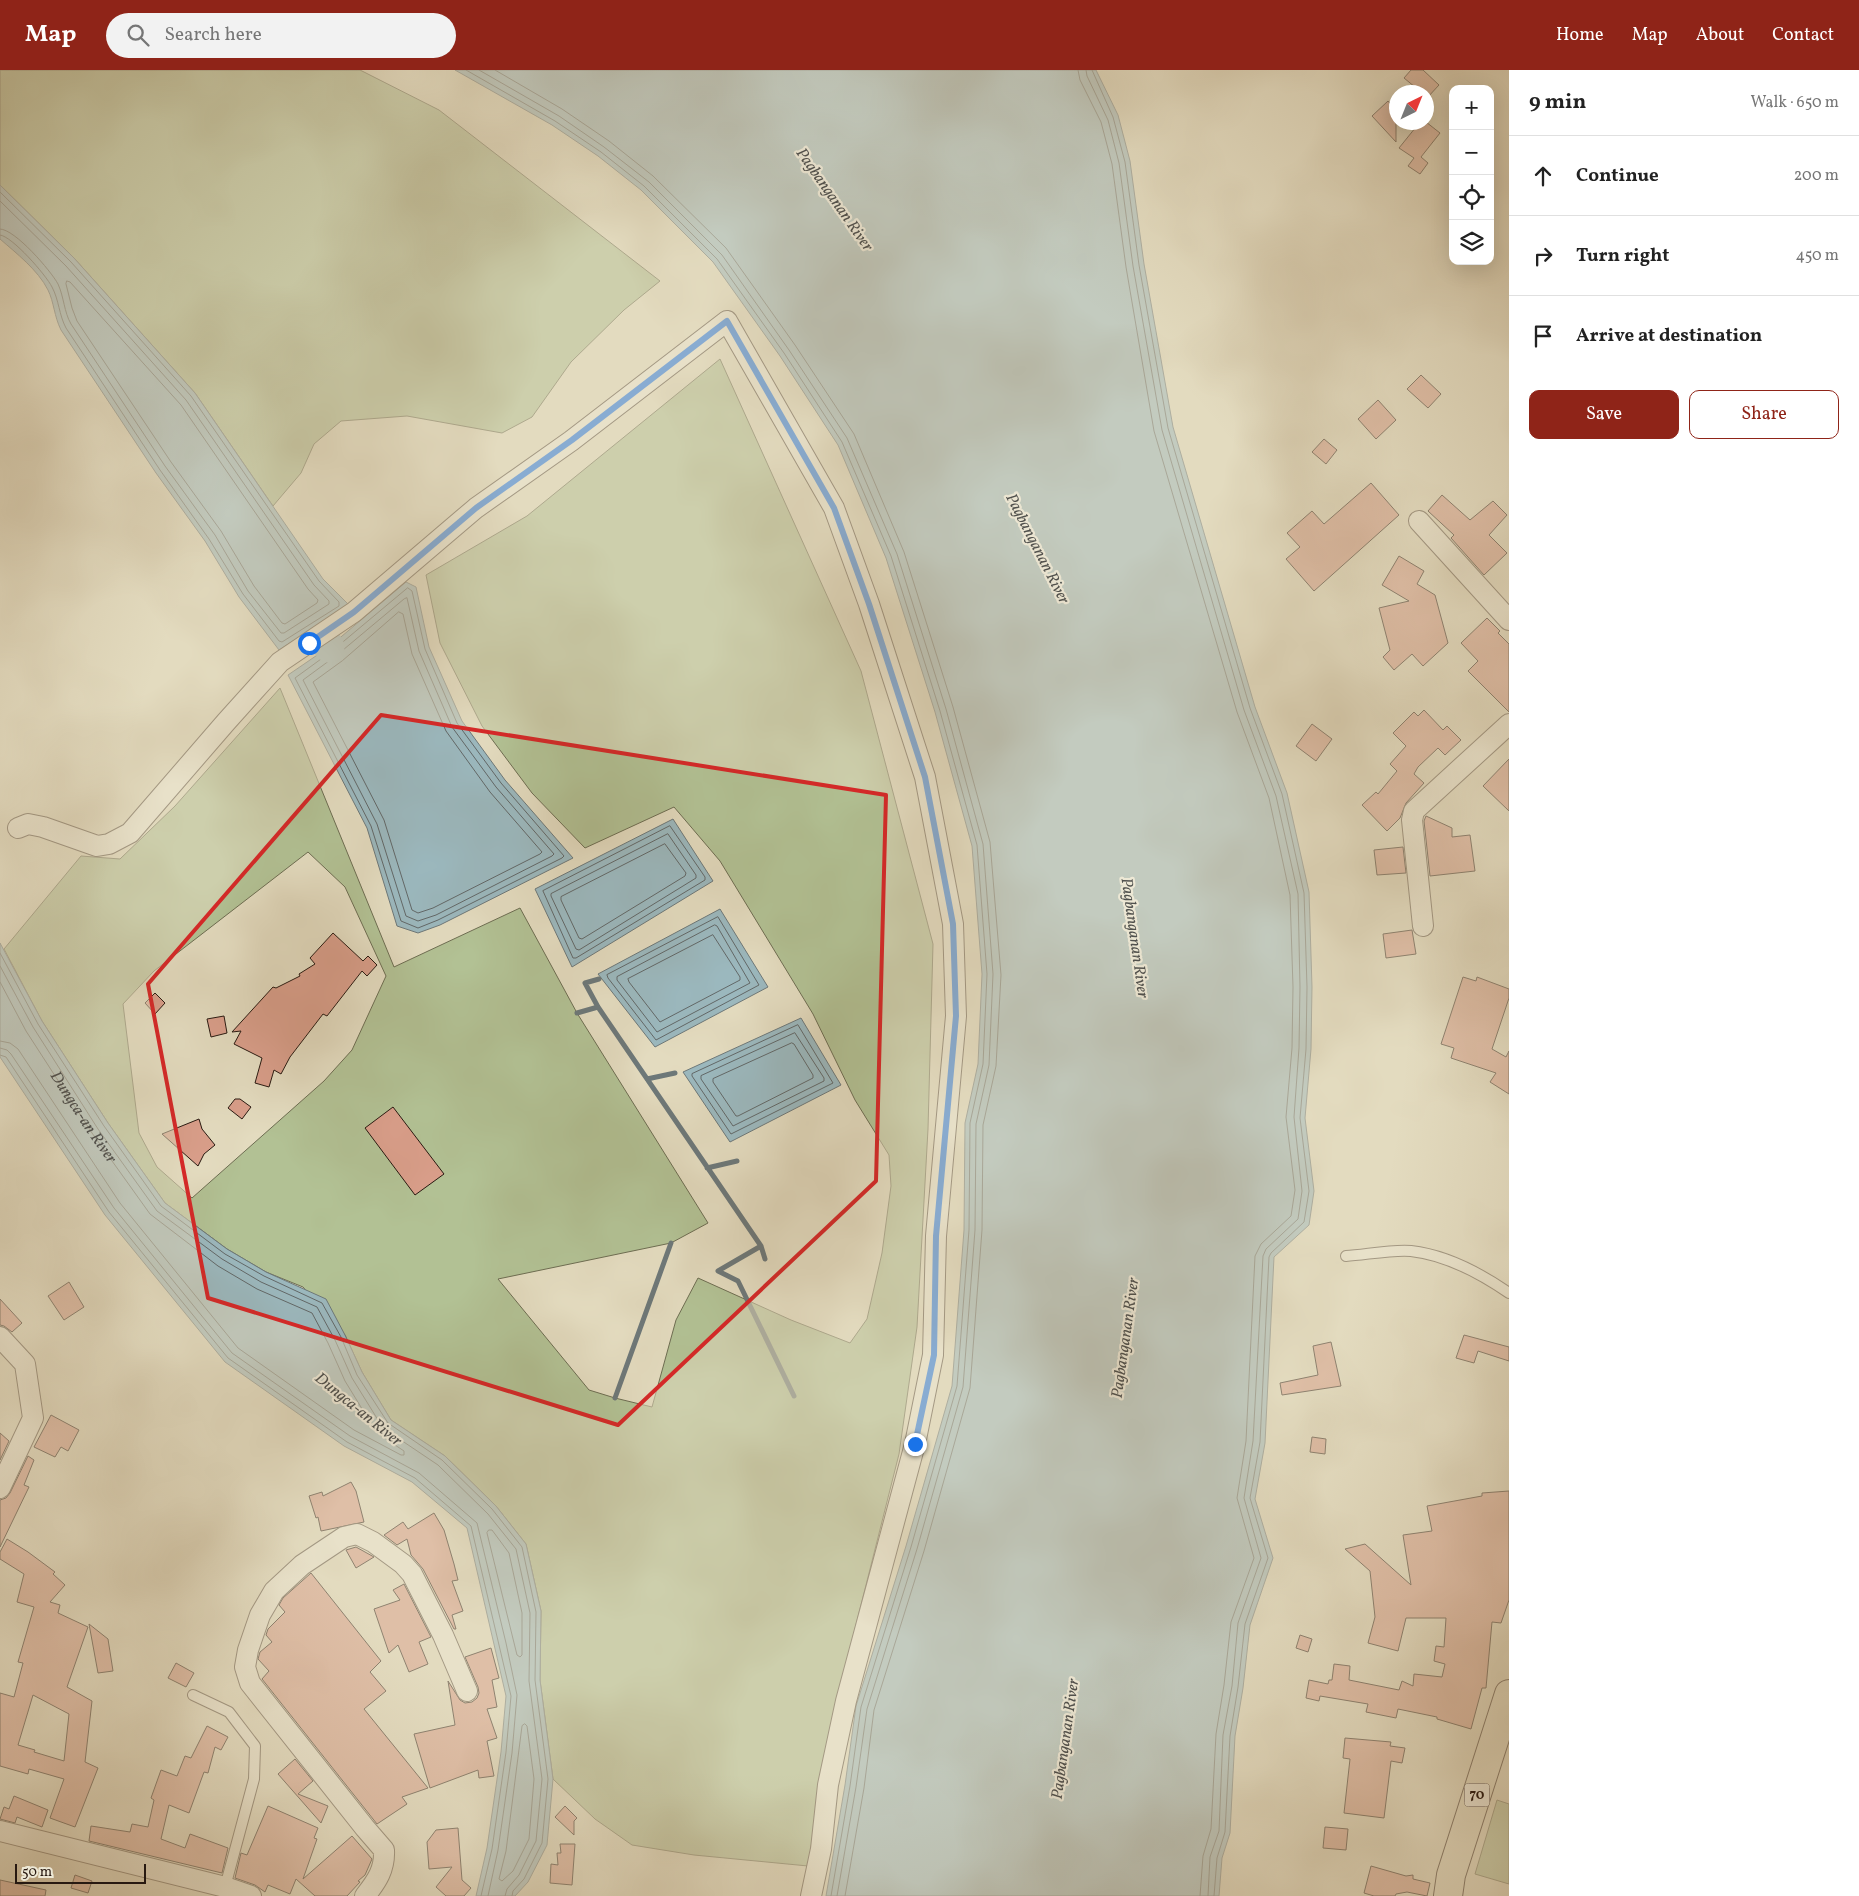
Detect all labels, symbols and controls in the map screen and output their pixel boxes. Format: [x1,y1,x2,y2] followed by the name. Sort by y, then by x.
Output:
[106,13,456,58] search box
[25,18,76,52] text: Map
[124,21,152,49] icon: search
[164,22,262,48] text: Search here
[1556,23,1604,48] text: Home
[1632,23,1668,48] text: Map
[1696,23,1744,48] text: About
[1772,23,1834,48] text: Contact
[1389,85,1434,130] north arrow
[1449,85,1494,265] map controls
[1449,85,1494,130] button: +
[1529,88,1586,117] text: 9 min
[1751,92,1839,114] text: Walk · 650 m
[1449,130,1494,175] button: −
[790,144,878,257] water label: Pagbanganan River
[1529,162,1557,190] icon: ahead
[1576,163,1659,189] text: Continue
[1794,165,1839,187] text: 200 m
[1449,175,1494,220] button: locate
[1449,220,1494,265] button: layers
[1529,242,1557,270] icon: right
[1576,243,1669,269] text: Turn right
[1796,245,1839,267] text: 450 m
[1529,322,1557,350] icon: arrive
[1576,323,1762,349] text: Arrive at destination
[1529,390,1679,439] button: Save
[1689,390,1839,439] button: Share
[1000,490,1075,609] water label: Pagbanganan River
[298,632,321,655] route start
[1115,876,1153,1001] water label: Pagbanganan River
[44,1067,122,1169] water label: Dungca-an River
[1107,1275,1145,1400] water label: Pagbanganan River
[310,1368,407,1453] water label: Dungca-an River
[904,1433,927,1456] route end
[1047,1676,1085,1801] water label: Pagbanganan River
[1464,1784,1490,1806] road number: 70
[15,1861,146,1884] scale bar
[22,1863,52,1882] text: 50 m

